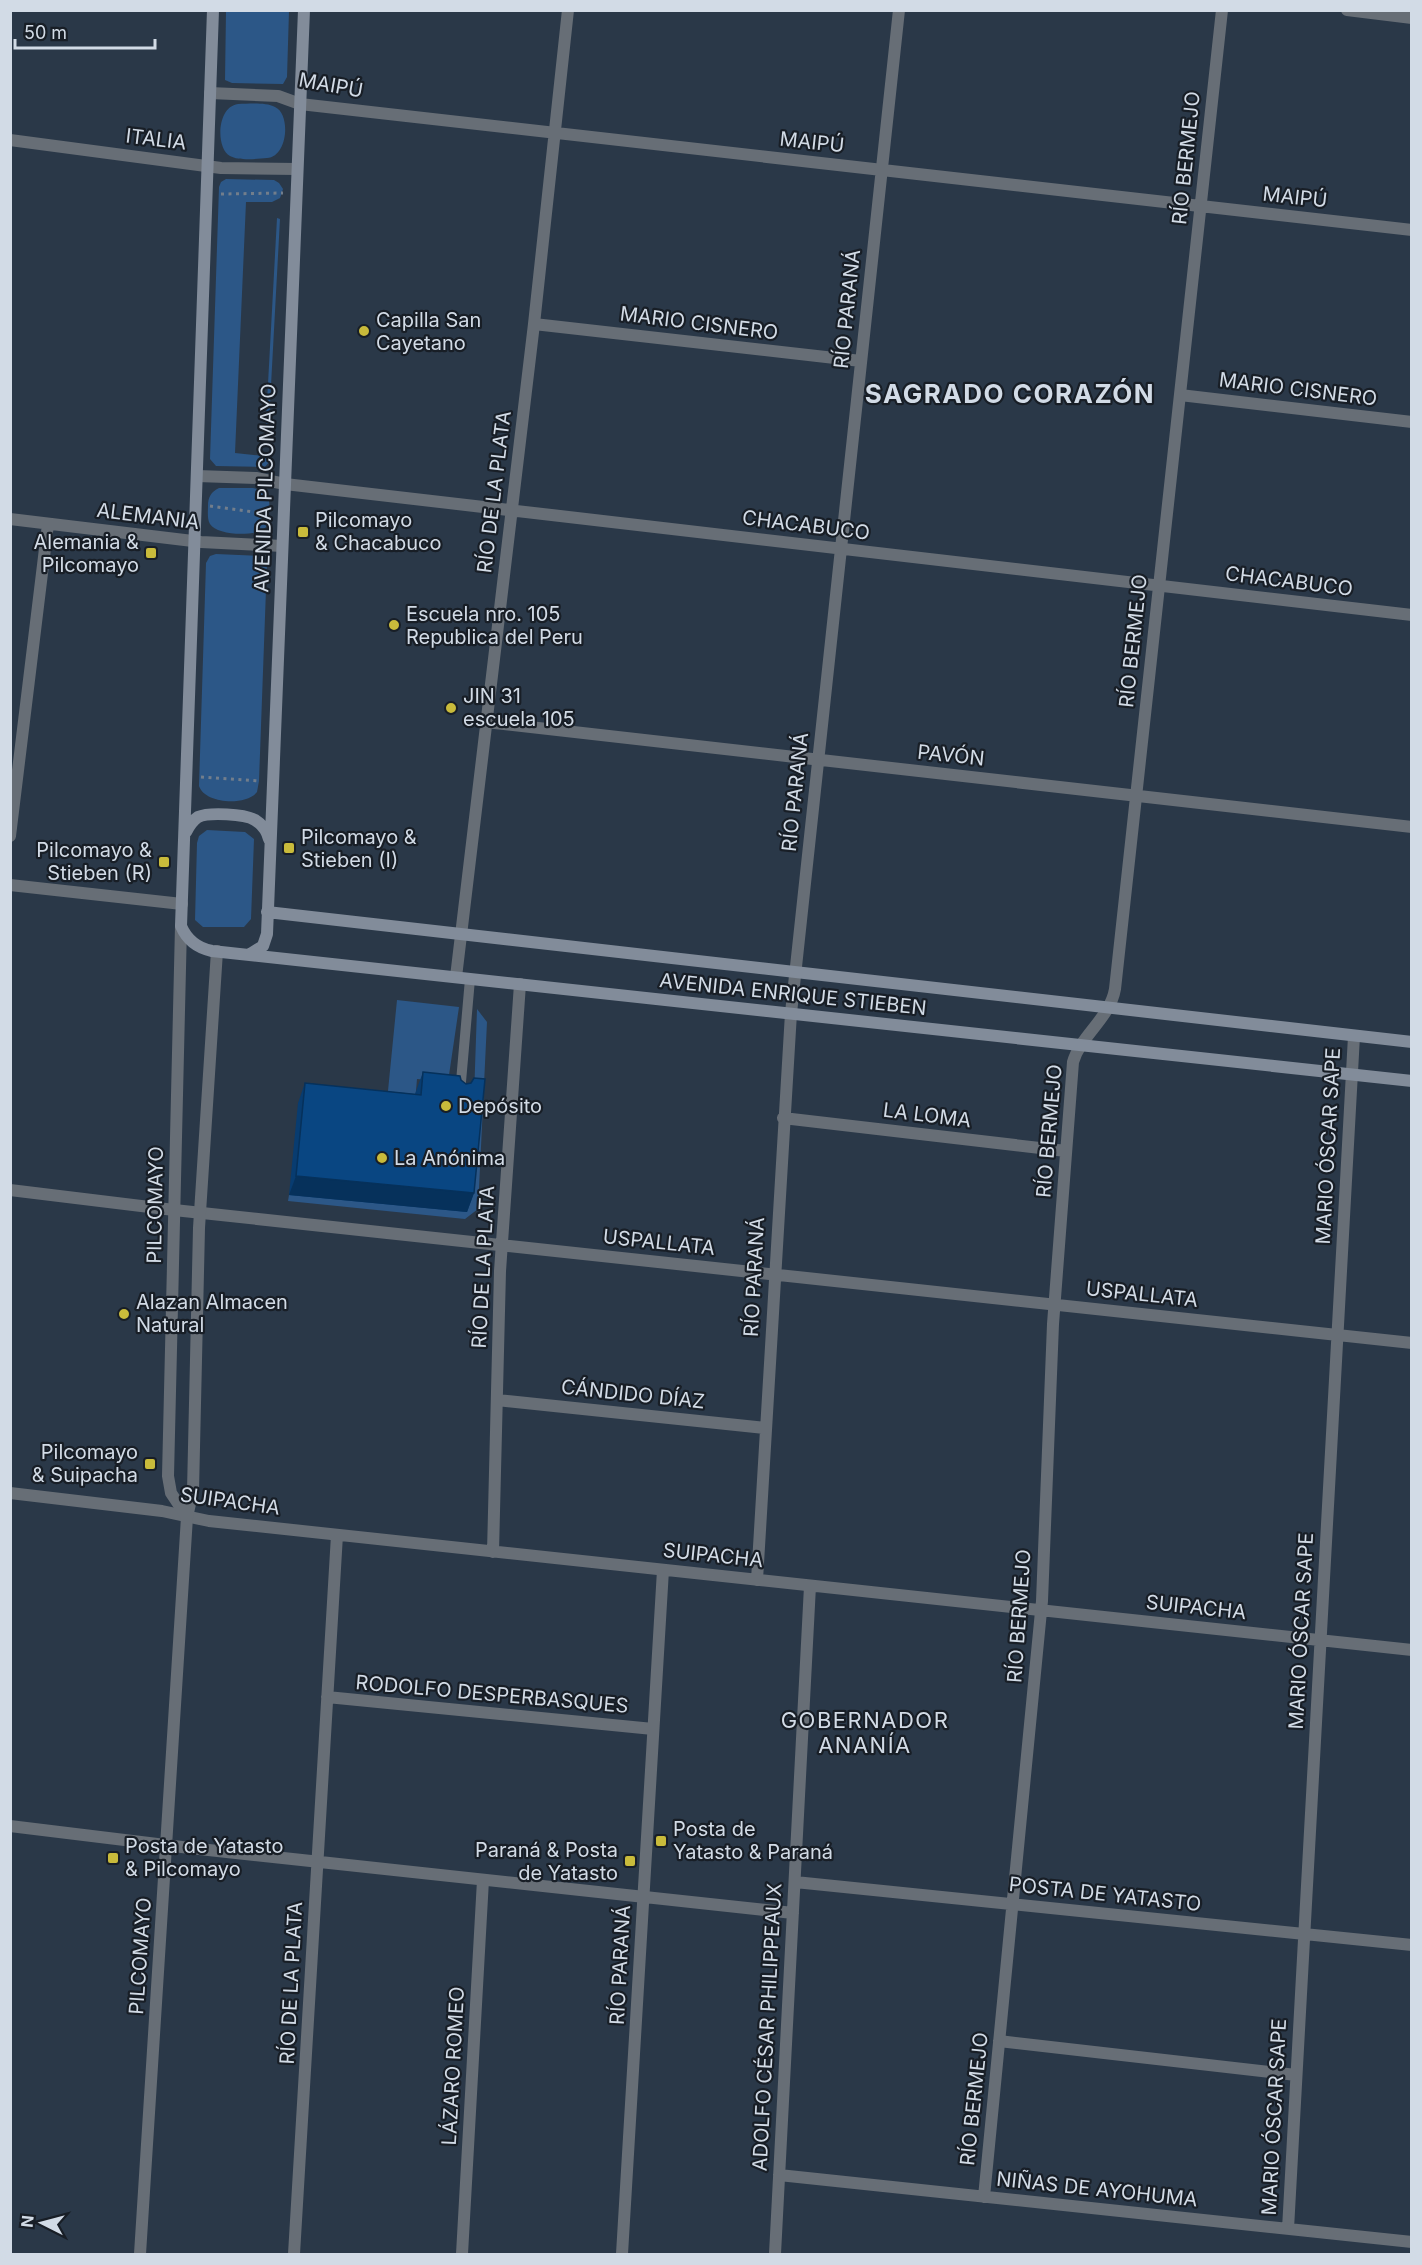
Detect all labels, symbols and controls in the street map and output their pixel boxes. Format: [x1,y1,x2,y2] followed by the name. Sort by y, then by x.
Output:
[15,12,154,50] scale bar
[24,22,67,43] text: 50 m
[297,67,365,102] street label: MAIPÚ
[1166,90,1205,226] street label: RÍO BERMEJO
[124,123,188,155] street label: ITALIA
[778,126,846,157] street label: MAIPÚ
[1261,181,1329,212] street label: MAIPÚ
[828,248,865,370] street label: RÍO PARANÁ
[619,301,779,345] street label: MARIO CISNERO
[376,308,481,355] place label: Capilla San Cayetano
[357,324,371,338] marker: Capilla San Cayetano
[1218,367,1378,411] street label: MARIO CISNERO
[865,378,1155,409] district label: SAGRADO CORAZÓN
[249,383,281,593] street label: AVENIDA PILCOMAYO
[471,409,516,574] street label: RÍO DE LA PLATA
[95,498,201,534] street label: ALEMANIA
[741,505,871,545] street label: CHACABUCO
[315,508,442,555] place label: Pilcomayo & Chacabuco
[296,525,310,539] marker: Pilcomayo & Chacabuco
[34,530,139,577] place label: Alemania & Pilcomayo
[144,546,158,560] marker: Alemania & Pilcomayo
[1224,561,1354,601] street label: CHACABUCO
[1113,573,1152,709] street label: RÍO BERMEJO
[406,602,583,649] place label: Escuela nro. 105 Republica del Peru
[387,618,401,632] marker: Escuela nro. 105 Republica del Peru
[463,684,575,731] place label: JIN 31 escuela 105
[444,701,458,715] marker: JIN 31 escuela 105
[776,731,813,853] street label: RÍO PARANÁ
[916,739,986,770] street label: PAVÓN
[301,825,417,872] place label: Pilcomayo & Stieben (I)
[36,838,152,885] place label: Pilcomayo & Stieben (R)
[282,841,296,855] marker: Pilcomayo & Stieben (I)
[157,855,171,869] marker: Pilcomayo & Stieben (R)
[658,968,928,1020] street label: AVENIDA ENRIQUE STIEBEN
[1310,1047,1345,1245] street label: MARIO ÓSCAR SAPE
[1030,1063,1067,1199] street label: RÍO BERMEJO
[458,1094,542,1118] place label: Depósito
[882,1098,973,1132] street label: LA LOMA
[439,1099,453,1113] marker: Depósito
[142,1146,168,1264] street label: PILCOMAYO
[394,1146,505,1170] place label: La Anónima
[375,1151,389,1165] marker: La Anónima
[466,1185,499,1349] street label: RÍO DE LA PLATA
[738,1216,769,1337] street label: RÍO PARANÁ
[602,1224,716,1260] street label: USPALLATA
[1085,1276,1199,1312] street label: USPALLATA
[136,1290,288,1337] place label: Alazan Almacen Natural
[117,1307,131,1321] marker: Alazan Almacen Natural
[560,1374,706,1413] street label: CÁNDIDO DÍAZ
[32,1440,138,1487] place label: Pilcomayo & Suipacha
[143,1457,157,1471] marker: Pilcomayo & Suipacha
[178,1482,282,1520] street label: SUIPACHA
[1283,1532,1318,1730] street label: MARIO ÓSCAR SAPE
[662,1538,765,1572] street label: SUIPACHA
[1001,1548,1036,1684] street label: RÍO BERMEJO
[1145,1590,1248,1624] street label: SUIPACHA
[355,1670,629,1718] street label: RODOLFO DESPERBASQUES
[781,1707,949,1758] district label: GOBERNADOR ANANÍA
[673,1817,833,1864] place label: Posta de Yatasto & Paraná
[125,1834,283,1881] place label: Posta de Yatasto & Pilcomayo
[654,1834,668,1848] marker: Posta de Yatasto & Paraná
[475,1838,618,1885] place label: Paraná & Posta de Yatasto
[106,1851,120,1865] marker: Posta de Yatasto & Pilcomayo
[623,1854,637,1868] marker: Paraná & Posta de Yatasto
[1008,1872,1202,1916] street label: POSTA DE YATASTO
[746,1882,787,2172] street label: ADOLFO CÉSAR PHILIPPEAUX
[124,1897,156,2015] street label: PILCOMAYO
[274,1901,307,2065] street label: RÍO DE LA PLATA
[604,1904,635,2025] street label: RÍO PARANÁ
[436,1986,469,2146] street label: LÁZARO ROMEO
[1256,2018,1291,2216] street label: MARIO ÓSCAR SAPE
[954,2031,993,2167] street label: RÍO BERMEJO
[995,2166,1199,2212] street label: NIÑAS DE AYOHUMA
[12,2193,72,2253] north arrow
[16,2214,38,2229] text: N

